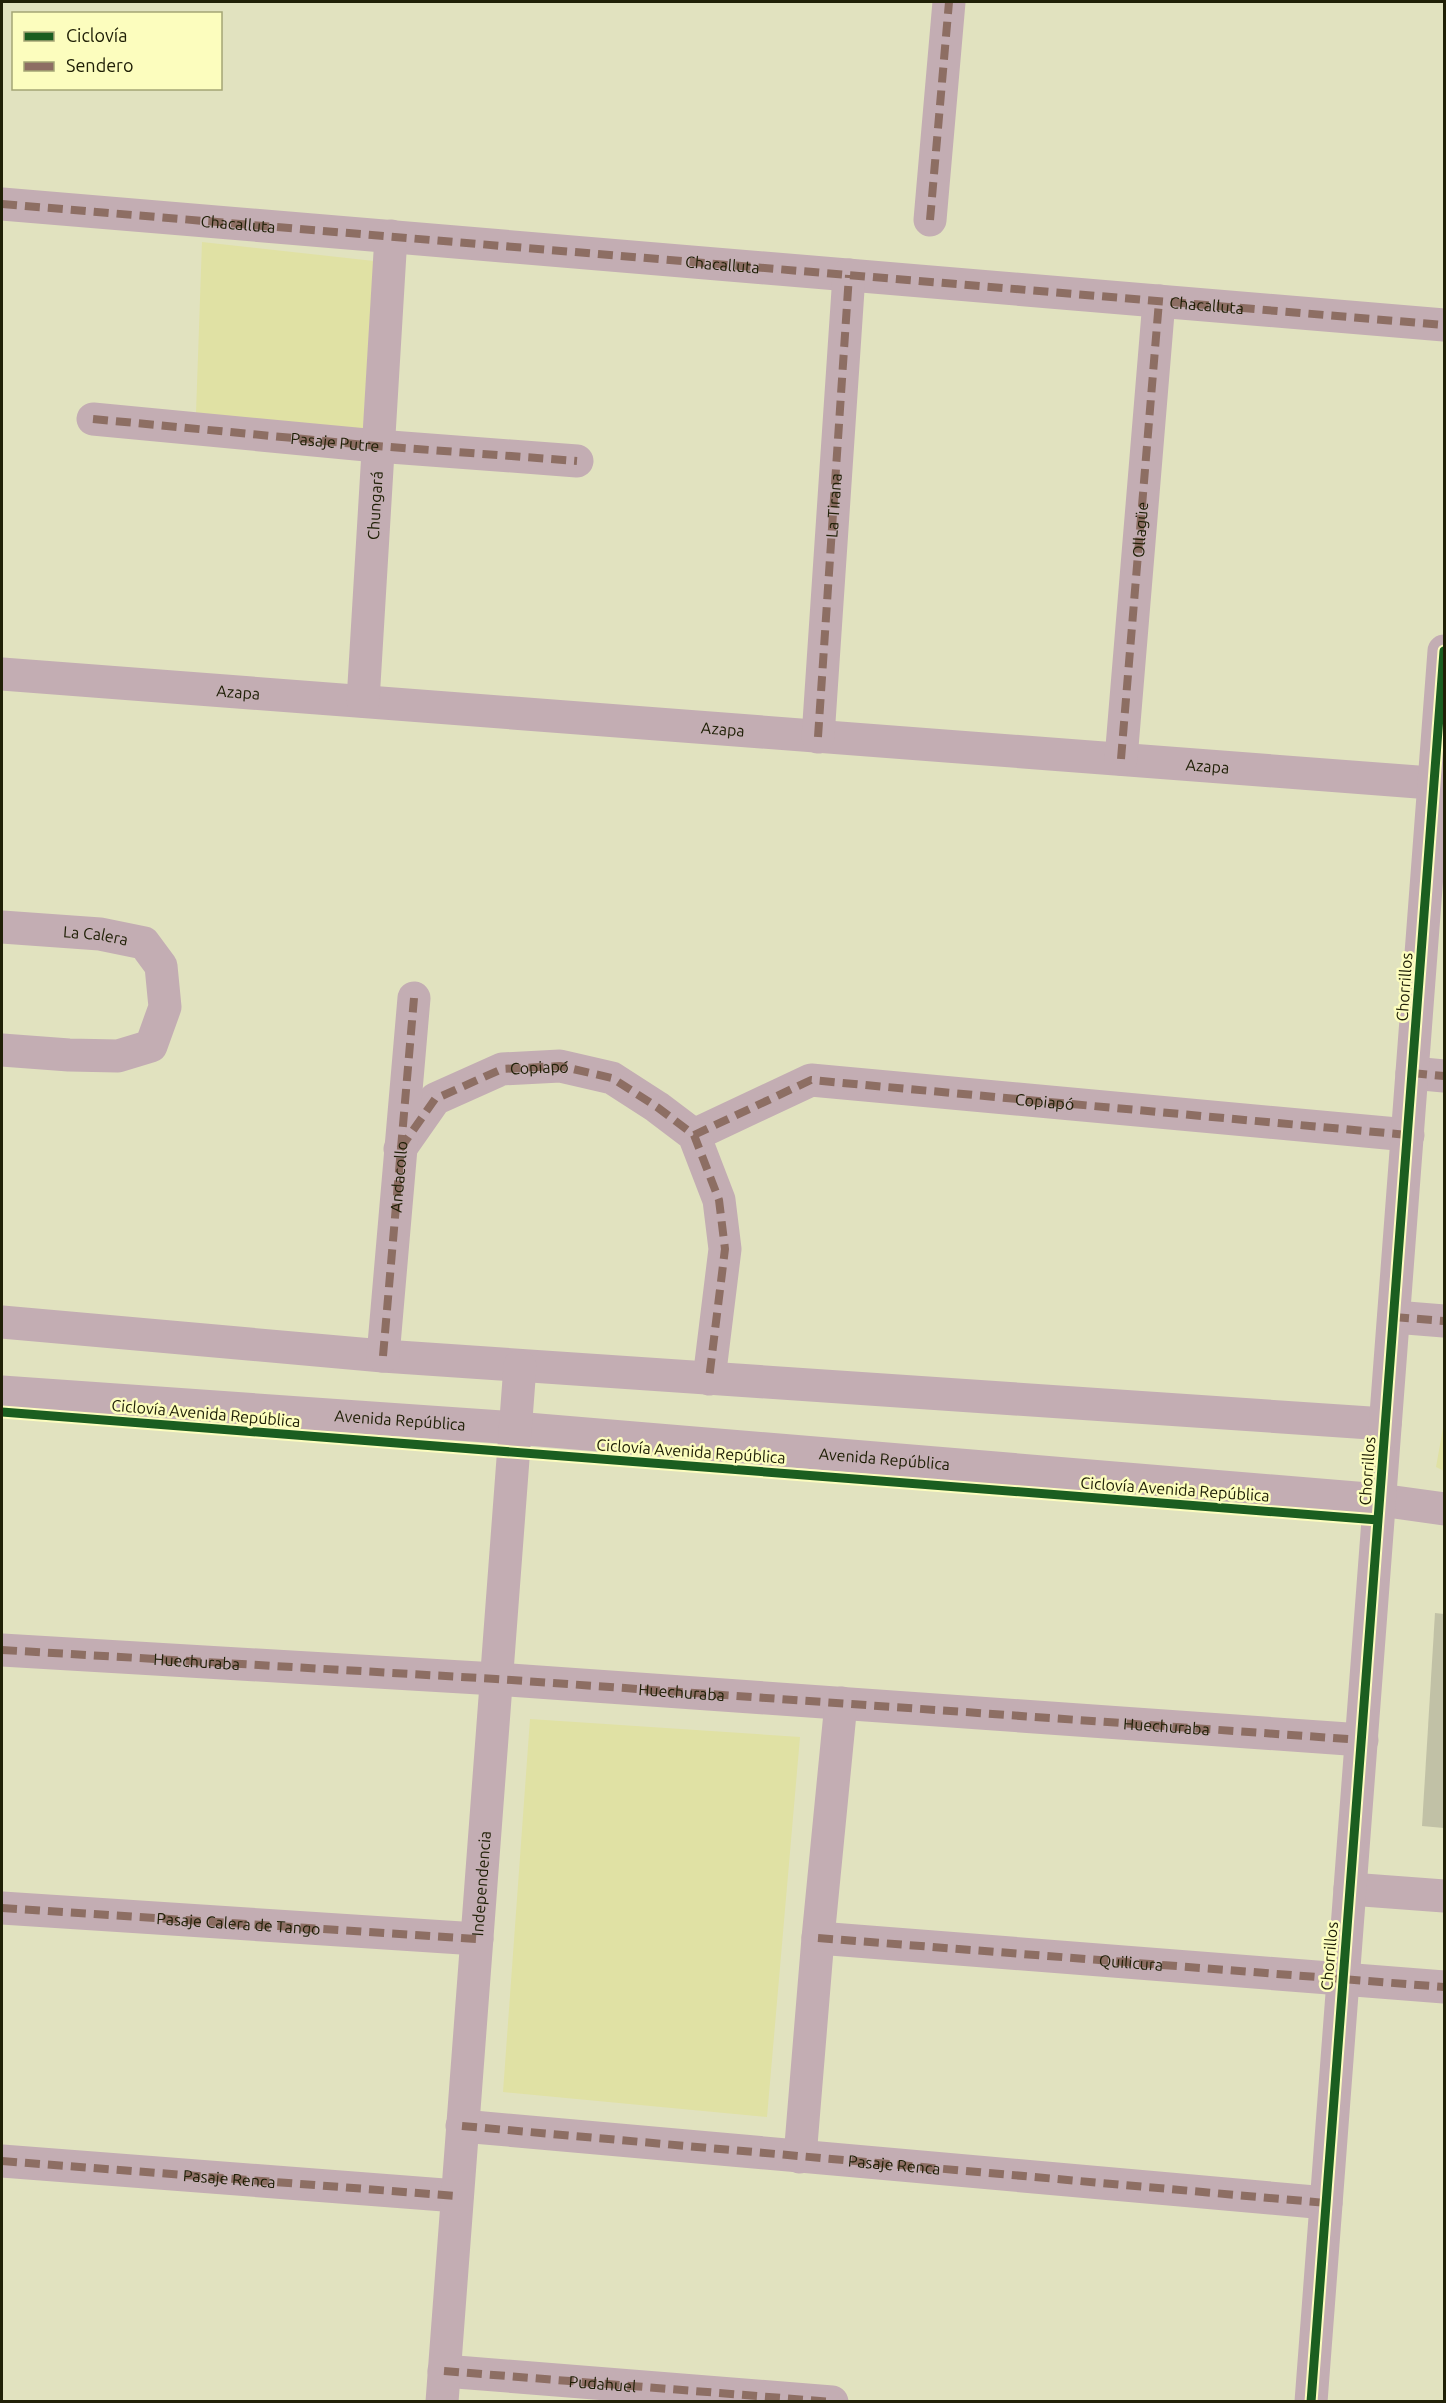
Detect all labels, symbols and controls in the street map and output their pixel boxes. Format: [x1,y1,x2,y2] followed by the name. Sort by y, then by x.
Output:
[12,12,222,90] legend
[66,25,127,45] text: Ciclovía
[66,55,133,75] text: Sendero
[200,212,276,236] street label: Chacalluta
[684,252,761,277] street label: Chacalluta
[1169,293,1245,317] street label: Chacalluta
[290,429,380,455] street label: Pasaje Putre
[364,470,386,540] street label: Chungará
[822,473,845,538] street label: La Tirana
[1129,501,1151,559] street label: Ollagüe
[216,681,261,703] street label: Azapa
[700,718,745,740] street label: Azapa
[1185,755,1230,777] street label: Azapa
[62,922,130,949] street label: La Calera
[1393,952,1415,1022] street label: Chorrillos
[509,1057,571,1078] street label: Copiapó
[1014,1090,1075,1113] street label: Copiapó
[386,1140,411,1213] street label: Andacollo
[111,1396,301,1430] street label: Ciclovía Avenida República
[334,1406,466,1434] street label: Avenida República
[596,1435,786,1467] street label: Ciclovía Avenida República
[1356,1436,1378,1506] street label: Chorrillos
[818,1444,951,1473] street label: Avenida República
[1080,1473,1270,1505] street label: Ciclovía Avenida República
[153,1650,241,1673] street label: Huechuraba
[638,1680,726,1704] street label: Huechuraba
[1123,1714,1210,1738] street label: Huechuraba
[468,1830,494,1937] street label: Independencia
[156,1909,321,1938] street label: Pasaje Calera de Tango
[1317,1921,1341,1991] street label: Chorrillos
[1098,1951,1164,1974] street label: Quilicura
[847,2151,941,2178] street label: Pasaje Renca
[182,2166,276,2191] street label: Pasaje Renca
[568,2372,637,2395] street label: Pudahuel

